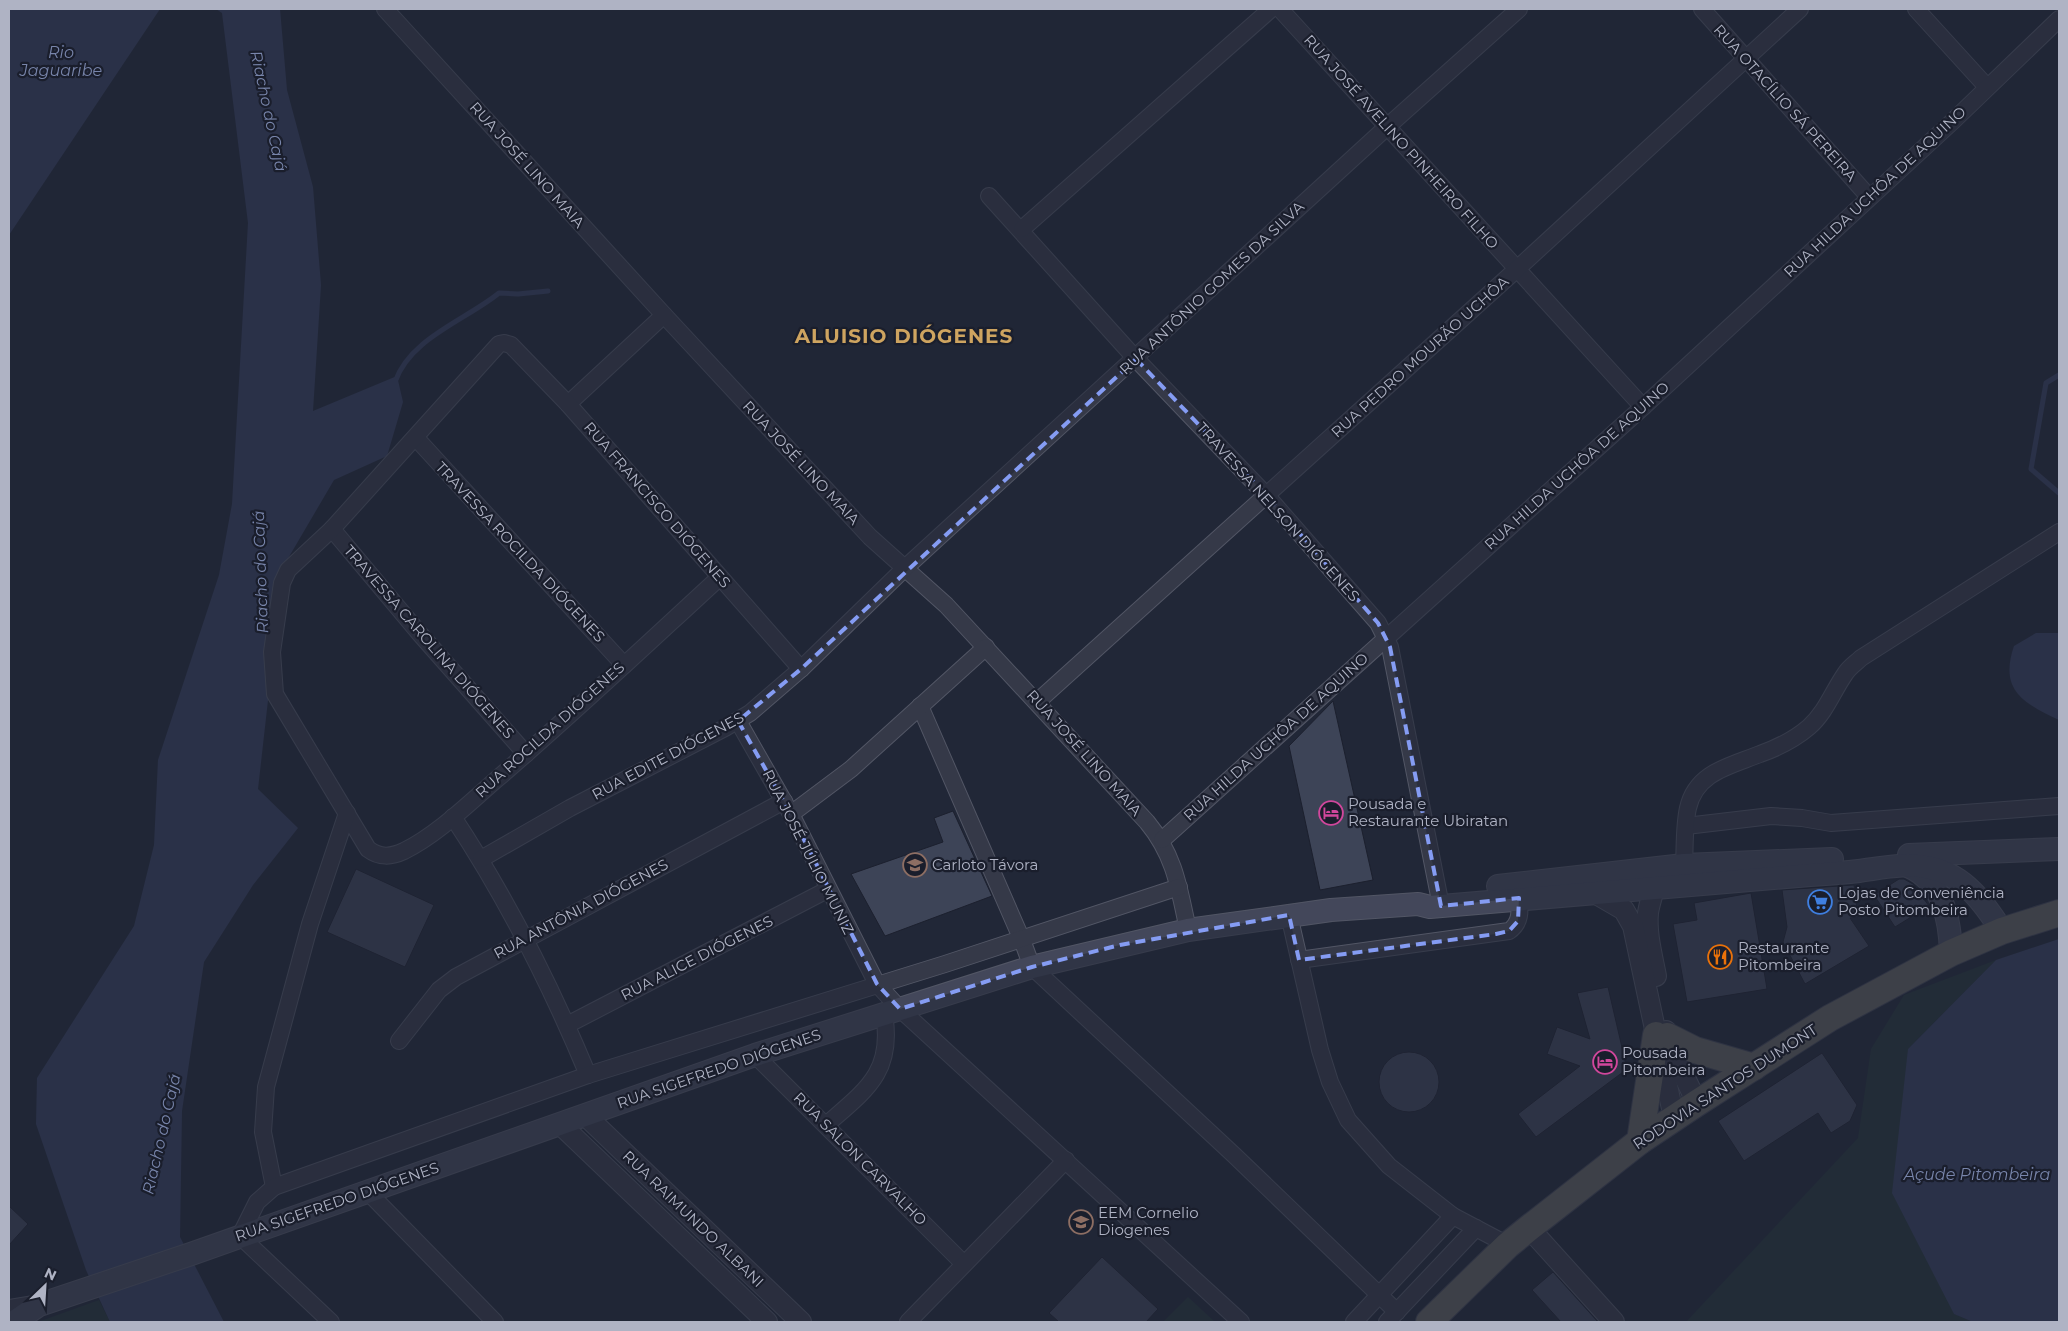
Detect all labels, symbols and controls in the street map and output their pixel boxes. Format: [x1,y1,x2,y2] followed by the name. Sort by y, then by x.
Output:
[1710,20,1861,185] street label: RUA OTACÍLIO SÁ PEREIRA
[1300,30,1503,253] street label: RUA JOSÉ AVELINO PINHEIRO FILHO
[19,43,102,80] water label: Rio Jaguaribe
[246,49,291,173] water label: Riacho do Cajá
[466,98,589,232] street label: RUA JOSÉ LINO MAIA
[1780,102,1970,281] street label: RUA HILDA UCHÔA DE AQUINO
[1115,197,1308,378] street label: RUA ANTÔNIO GOMES DA SILVA
[1327,272,1512,441] street label: RUA PEDRO MOURÃO UCHÔA
[794,324,1013,348] district label: ALUISIO DIÓGENES
[1480,378,1673,554] street label: RUA HILDA UCHÔA DE AQUINO
[739,397,864,529] street label: RUA JOSÉ LINO MAIA
[580,418,735,592] street label: RUA FRANCISCO DIÓGENES
[1193,418,1364,605] street label: TRAVESSA NELSON DIÓGENES
[432,457,609,646] street label: TRAVESSA ROCILDA DIÓGENES
[249,510,272,634] water label: Riacho do Cajá
[340,541,519,742] street label: TRAVESSA CAROLINA DIÓGENES
[1179,649,1372,825] street label: RUA HILDA UCHÔA DE AQUINO
[471,658,628,802] street label: RUA ROCILDA DIÓGENES
[1023,686,1146,820] street label: RUA JOSÉ LINO MAIA
[589,707,747,804] street label: RUA EDITE DIÓGENES
[759,766,858,938] street label: RUA JOSÉ JÚLIO MUNIZ
[1348,794,1508,830] place label: Pousada e Restaurante Ubiratan
[1318,800,1344,826] hotel icon: Pousada e Restaurante Ubiratan
[902,852,928,878] school or university icon: Carloto Távora
[490,854,671,963] street label: RUA ANTÔNIA DIÓGENES
[932,855,1038,874] place label: Carloto Távora
[1838,883,2005,919] place label: Lojas de Conveniência Posto Pitombeira
[1807,889,1833,915] supermarket icon: Lojas de Conveniência Posto Pitombeira
[617,911,776,1004] street label: RUA ALICE DIÓGENES
[1738,938,1829,974] place label: Restaurante Pitombeira
[1707,944,1733,970] restaurant icon: Restaurante Pitombeira
[1629,1020,1821,1153] street label: RODOVIA SANTOS DUMONT
[614,1025,823,1112] street label: RUA SIGEFREDO DIÓGENES
[1622,1043,1705,1079] place label: Pousada Pitombeira
[1592,1049,1618,1075] hotel icon: Pousada Pitombeira
[138,1072,185,1196] water label: Riacho do Cajá
[790,1088,931,1229] street label: RUA SALON CARVALHO
[619,1146,768,1291] street label: RUA RAIMUNDO ALBANI
[232,1158,441,1245] street label: RUA SIGEFREDO DIÓGENES
[1903,1165,2051,1184] water label: Açude Pitombeira
[1098,1203,1199,1239] place label: EEM Cornelio Diogenes
[1068,1209,1094,1235] school or university icon: EEM Cornelio Diogenes
[20,1261,70,1311] north arrow
[42,1264,59,1285] text: N

